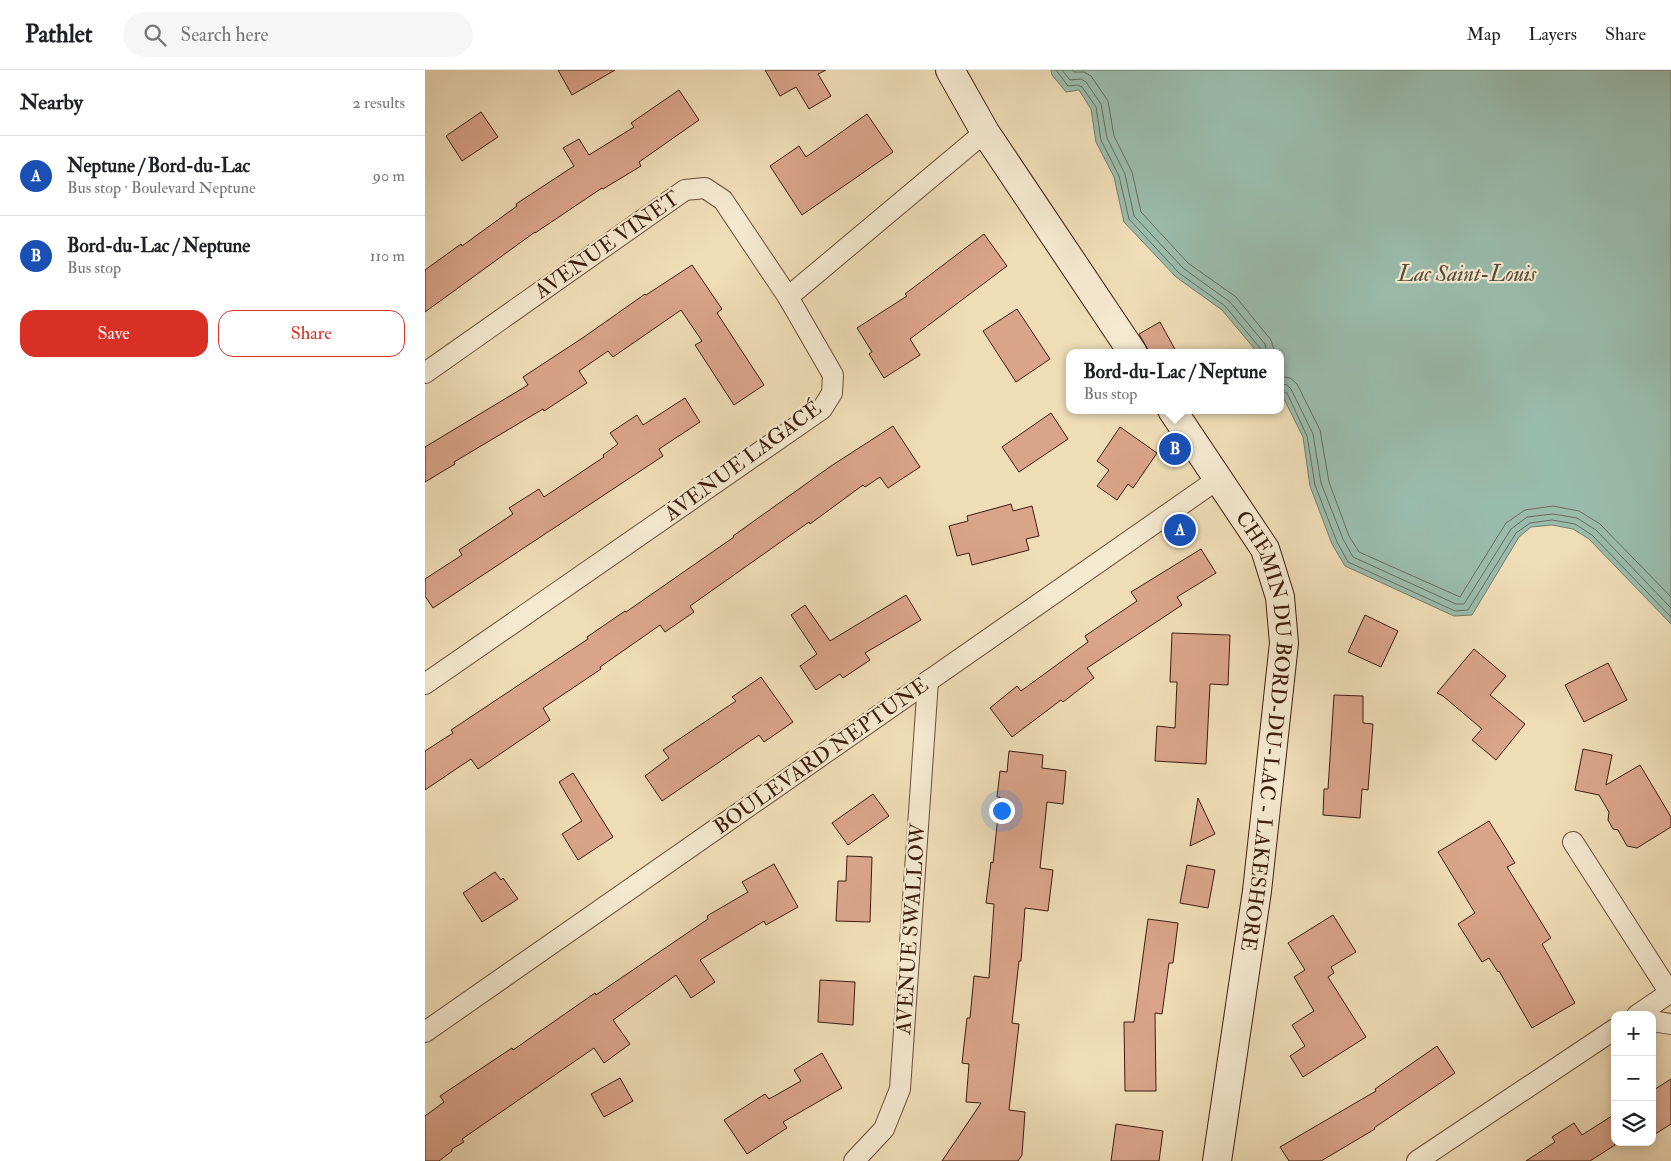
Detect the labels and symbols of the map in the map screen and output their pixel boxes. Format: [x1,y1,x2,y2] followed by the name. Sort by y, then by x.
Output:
[529,185,685,306] street label: AVENUE VINET
[1397,260,1537,288] water label: Lac Saint-Louis
[658,395,827,528] street label: AVENUE LAGACÉ
[1159,430,1191,468] pin: B
[1230,505,1298,953] text: CHEMIN DU BORD-DU-LAC - LAKESHORE
[1220,507,1260,957] street label: CHEMIN DU BORD-DU-LAC - LAKESHORE
[1164,511,1196,549] pin: A
[708,672,934,840] street label: BOULEVARD NEPTUNE
[989,798,1015,824] your location
[890,822,932,1036] street label: AVENUE SWALLOW

